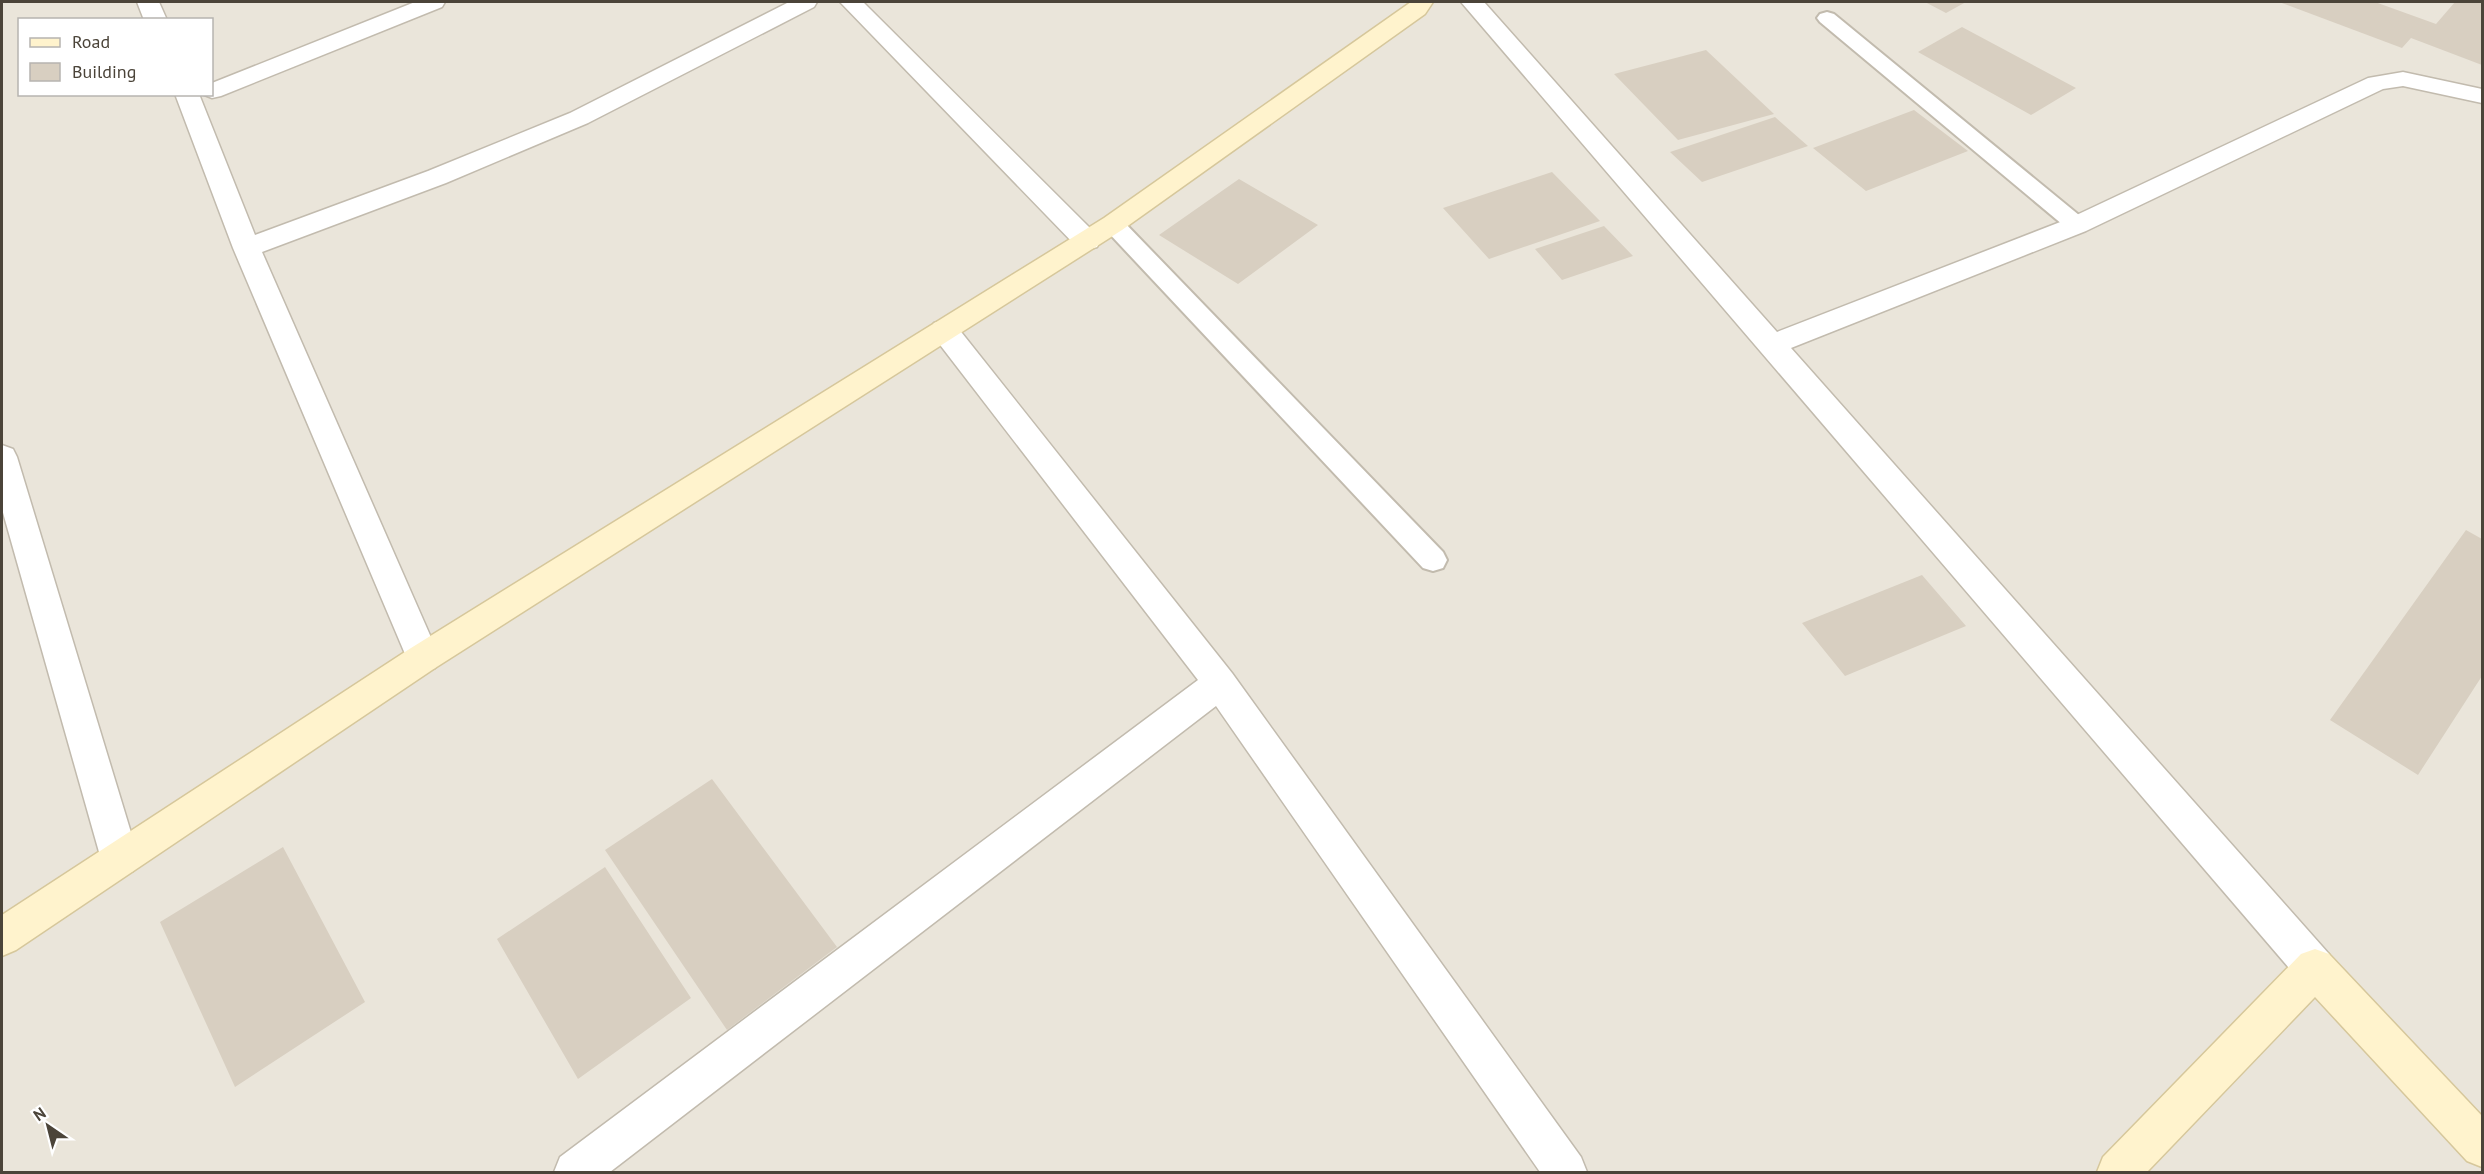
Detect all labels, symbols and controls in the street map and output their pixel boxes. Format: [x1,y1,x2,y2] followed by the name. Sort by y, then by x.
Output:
[18,18,213,96] legend
[72,30,110,53] text: Road
[72,60,136,83] text: Building
[18,1096,78,1156] north arrow
[29,1103,49,1125] text: N

